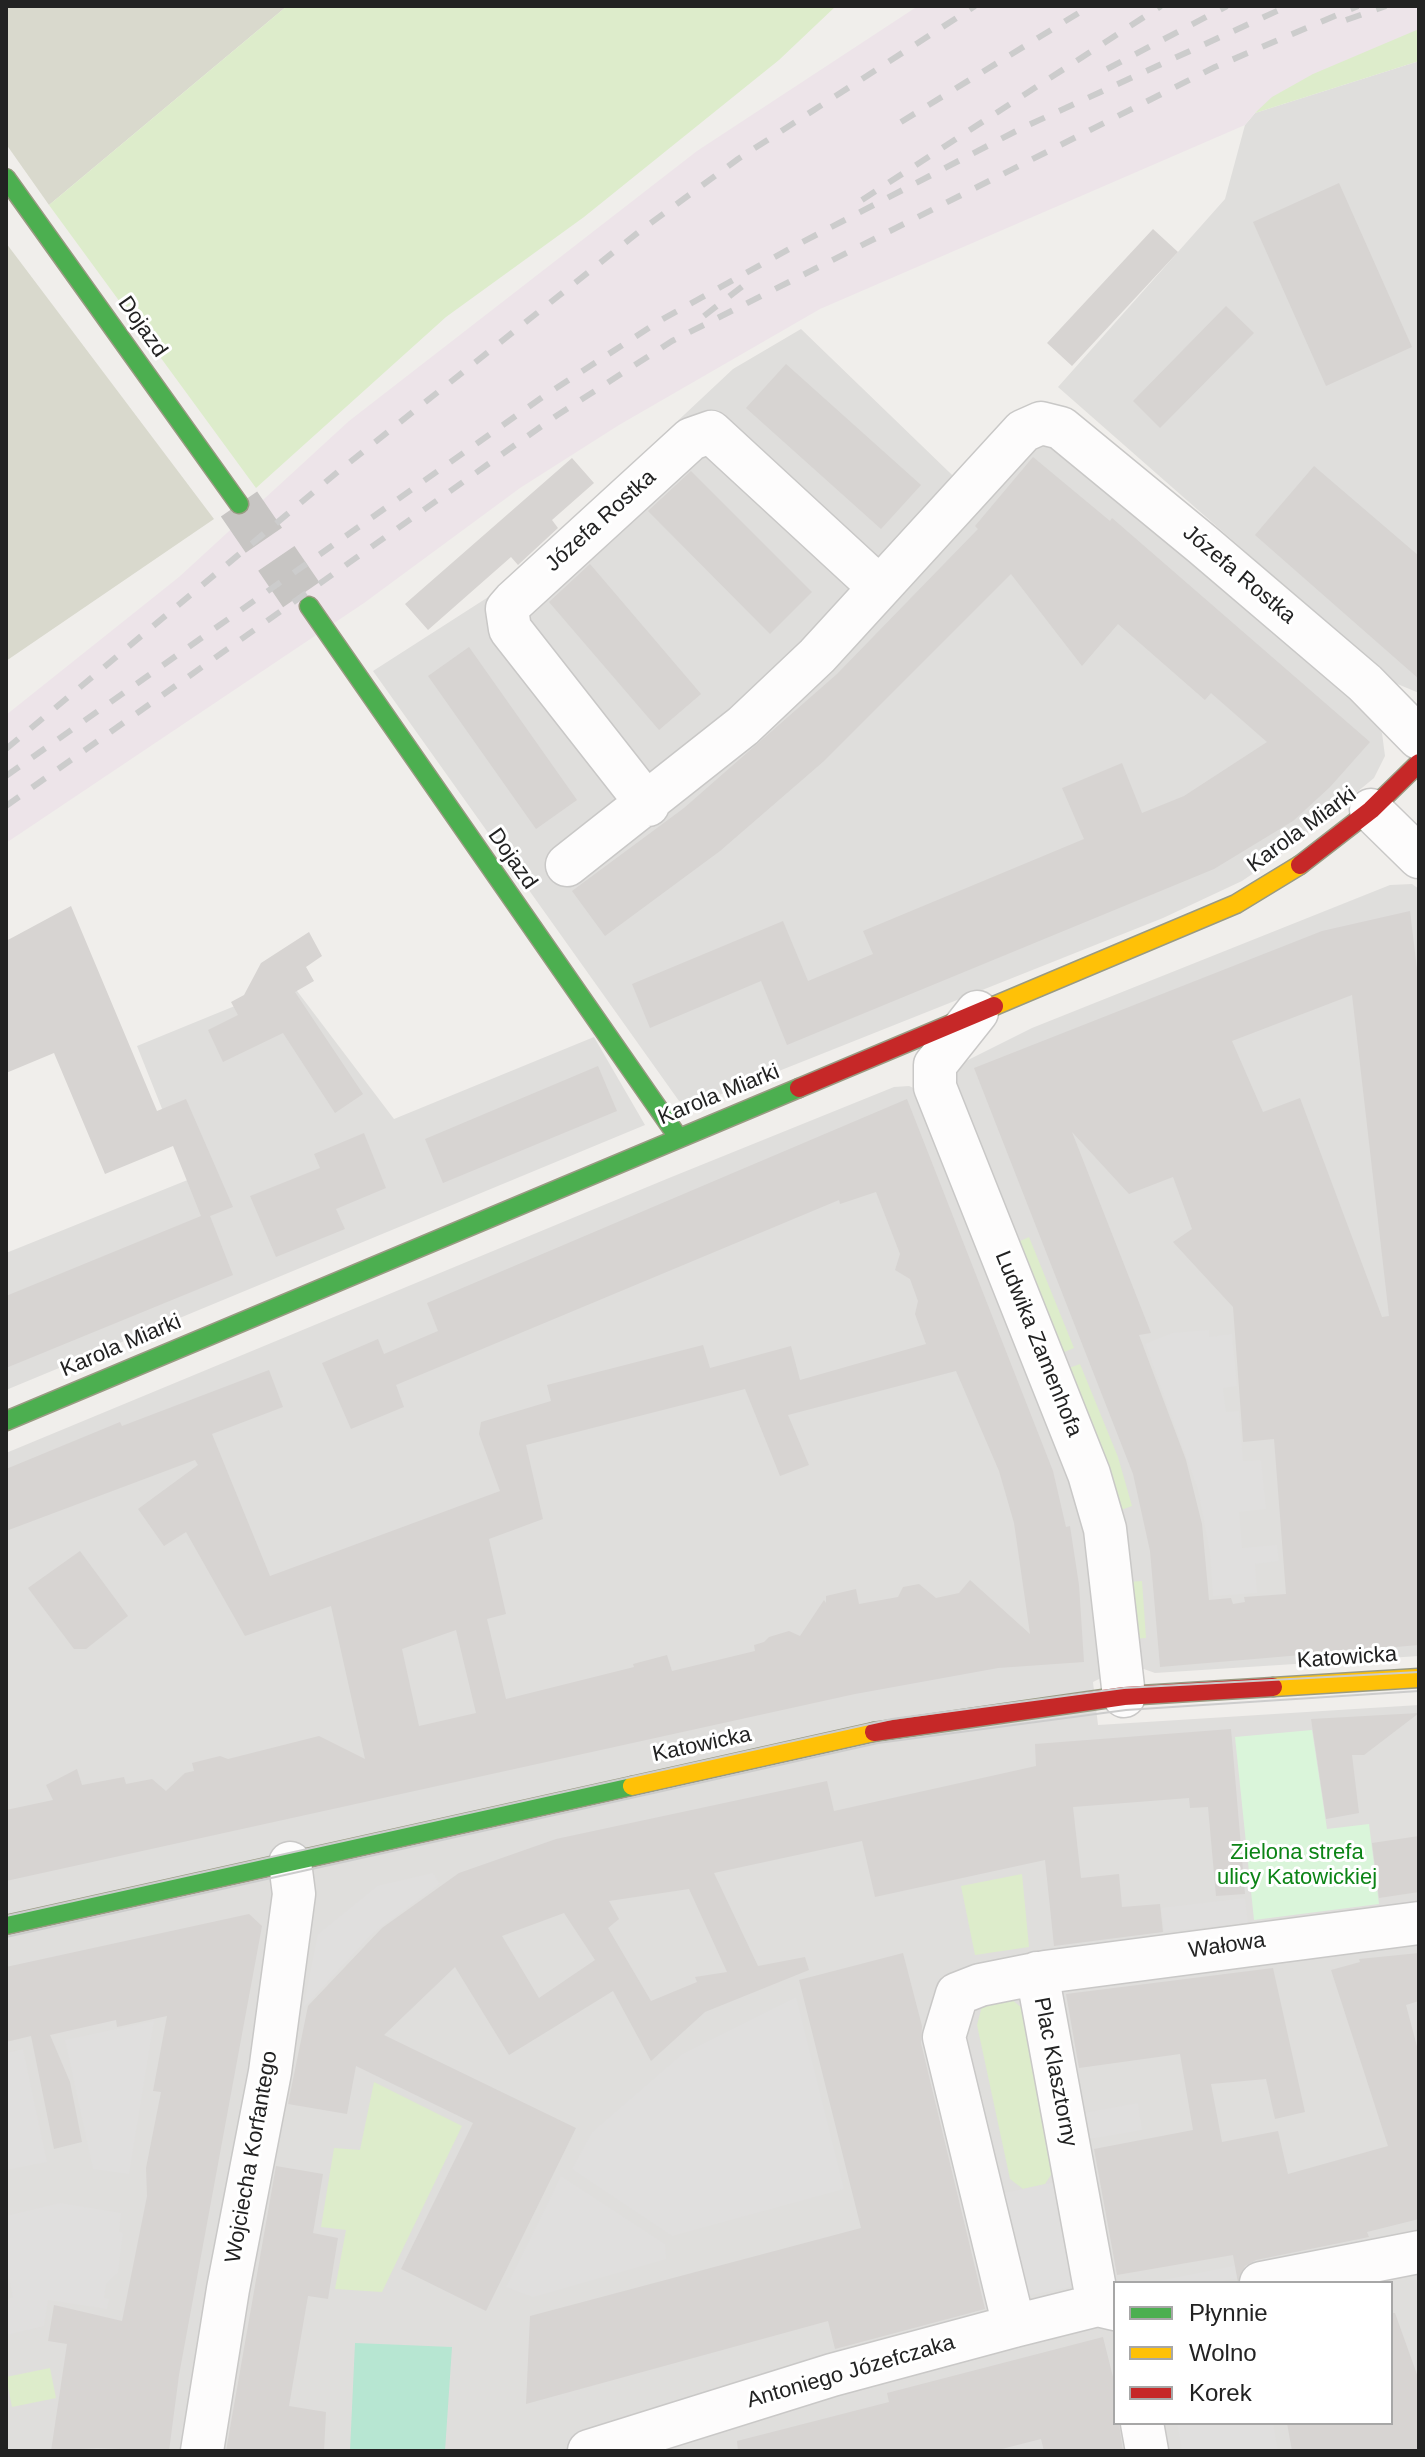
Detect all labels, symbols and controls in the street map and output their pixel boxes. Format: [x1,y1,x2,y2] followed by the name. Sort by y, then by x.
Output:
[112,291,172,363] street label: Dojazd
[540,465,662,577] street label: Józefa Rostka
[1177,520,1301,630] street label: Józefa Rostka
[1242,782,1362,878] street label: Karola Miarki
[482,823,542,895] street label: Dojazd
[655,1059,783,1131] street label: Karola Miarki
[989,1247,1087,1441] street label: Ludwika Zamenhofa
[57,1309,185,1383] street label: Karola Miarki
[1296,1641,1398,1675] street label: Katowicka
[650,1722,754,1768] street label: Katowicka
[1217,1840,1377,1892] park label: Zielona strefa ulicy Katowickiej
[1187,1928,1267,1964] street label: Wałowa
[1028,1995,1082,2149] street label: Plac Klasztorny
[220,2049,284,2265] street label: Wojciecha Korfantego
[1113,2281,1393,2425] legend
[1189,2299,1268,2326] text: Płynnie
[744,2330,958,2414] street label: Antoniego Józefczaka
[1189,2339,1257,2366] text: Wolno
[1189,2379,1252,2406] text: Korek

